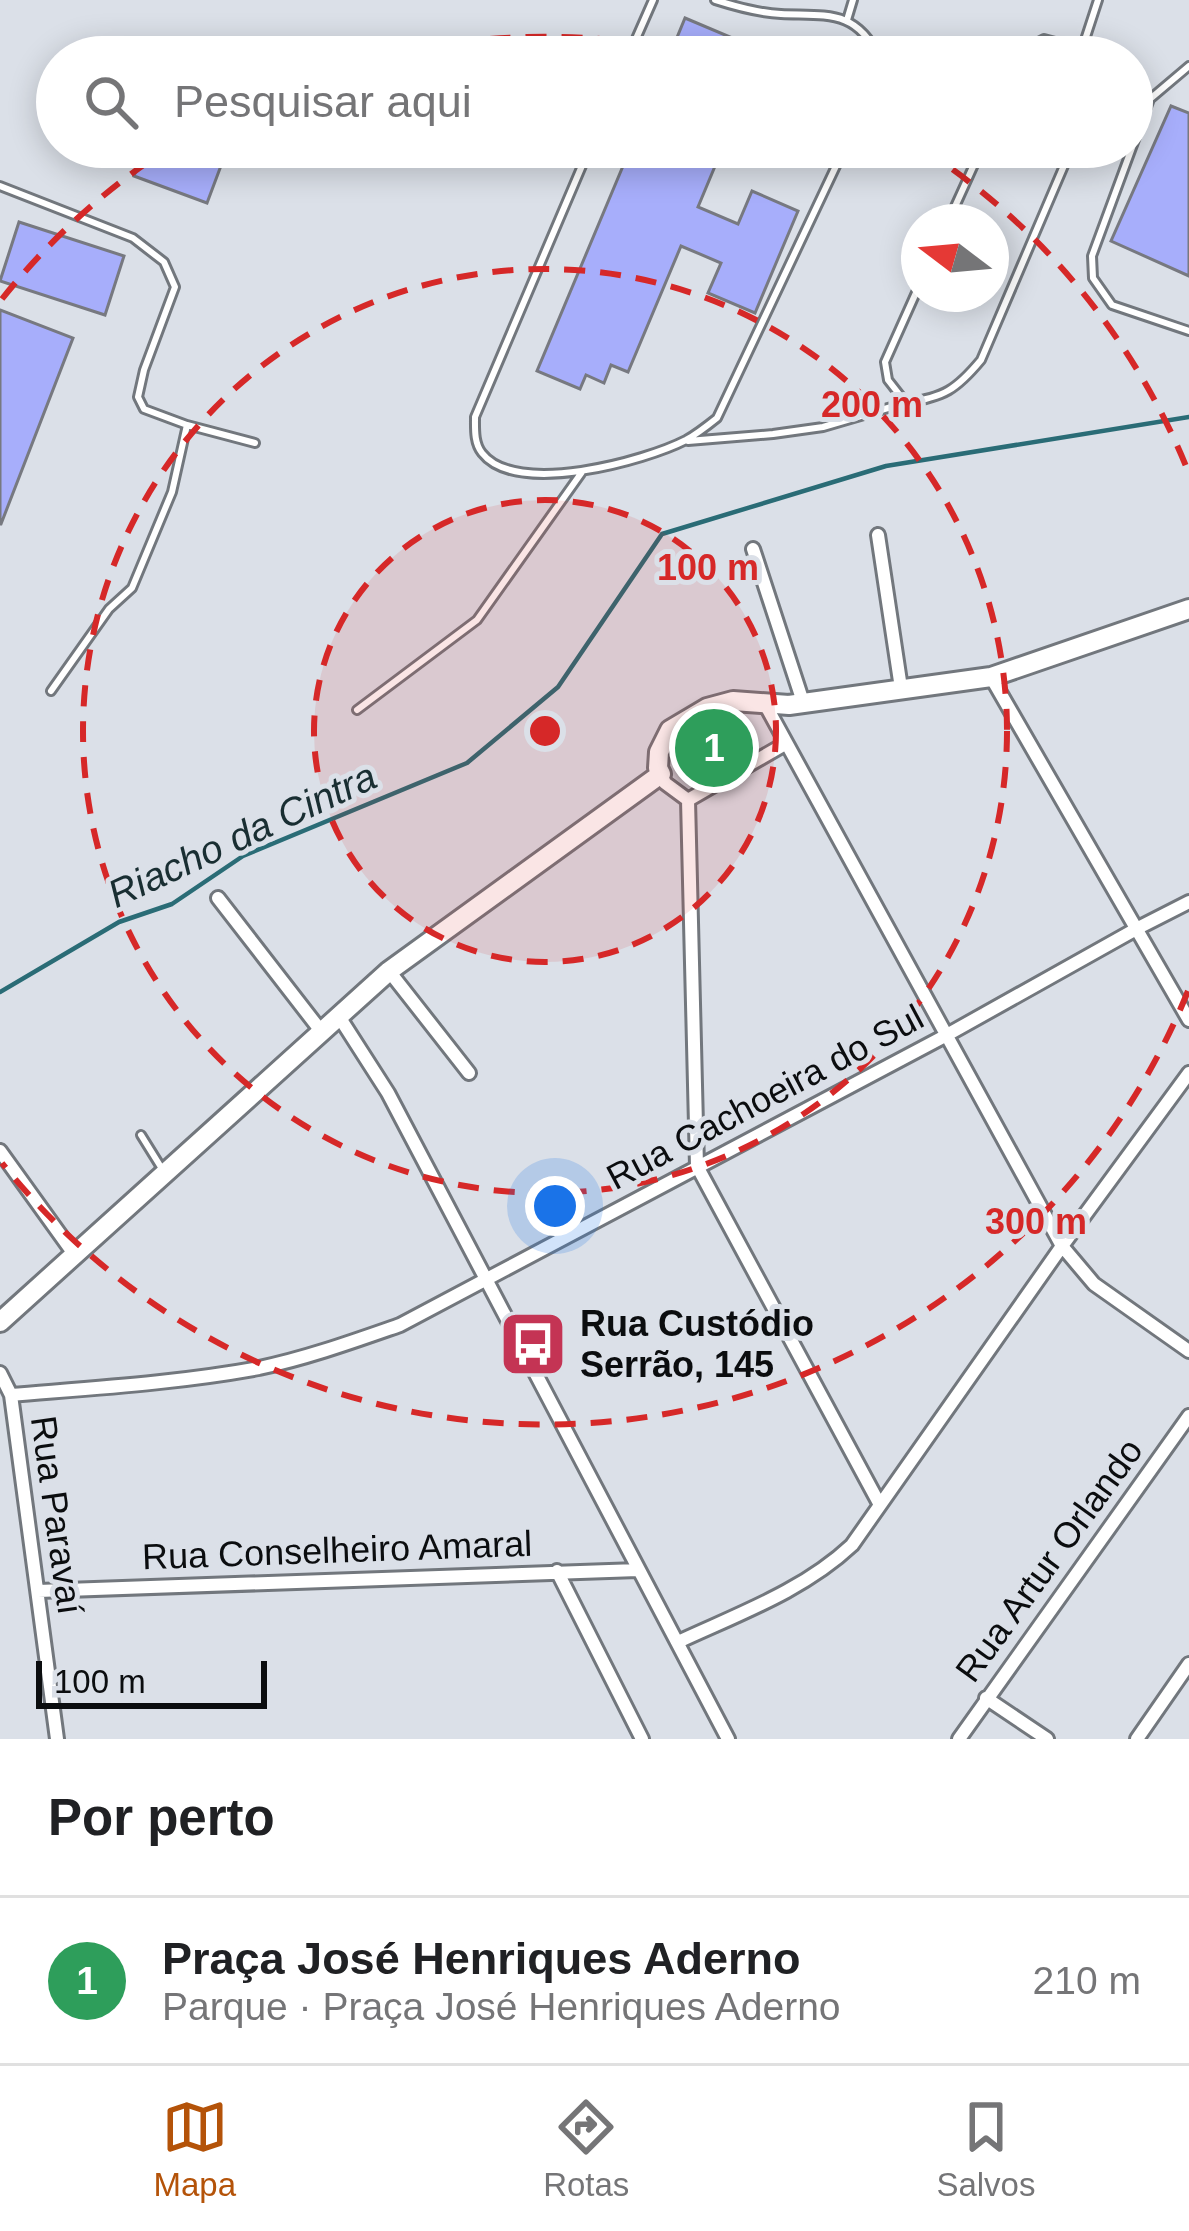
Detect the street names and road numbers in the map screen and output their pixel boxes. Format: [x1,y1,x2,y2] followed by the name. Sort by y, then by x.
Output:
[600,996,930,1198] street label: Rua Cachoeira do Sul
[23,1413,91,1617] street label: Rua Paravaí
[947,1431,1151,1689] street label: Rua Artur Orlando
[141,1523,533,1577] street label: Rua Conselheiro Amaral

